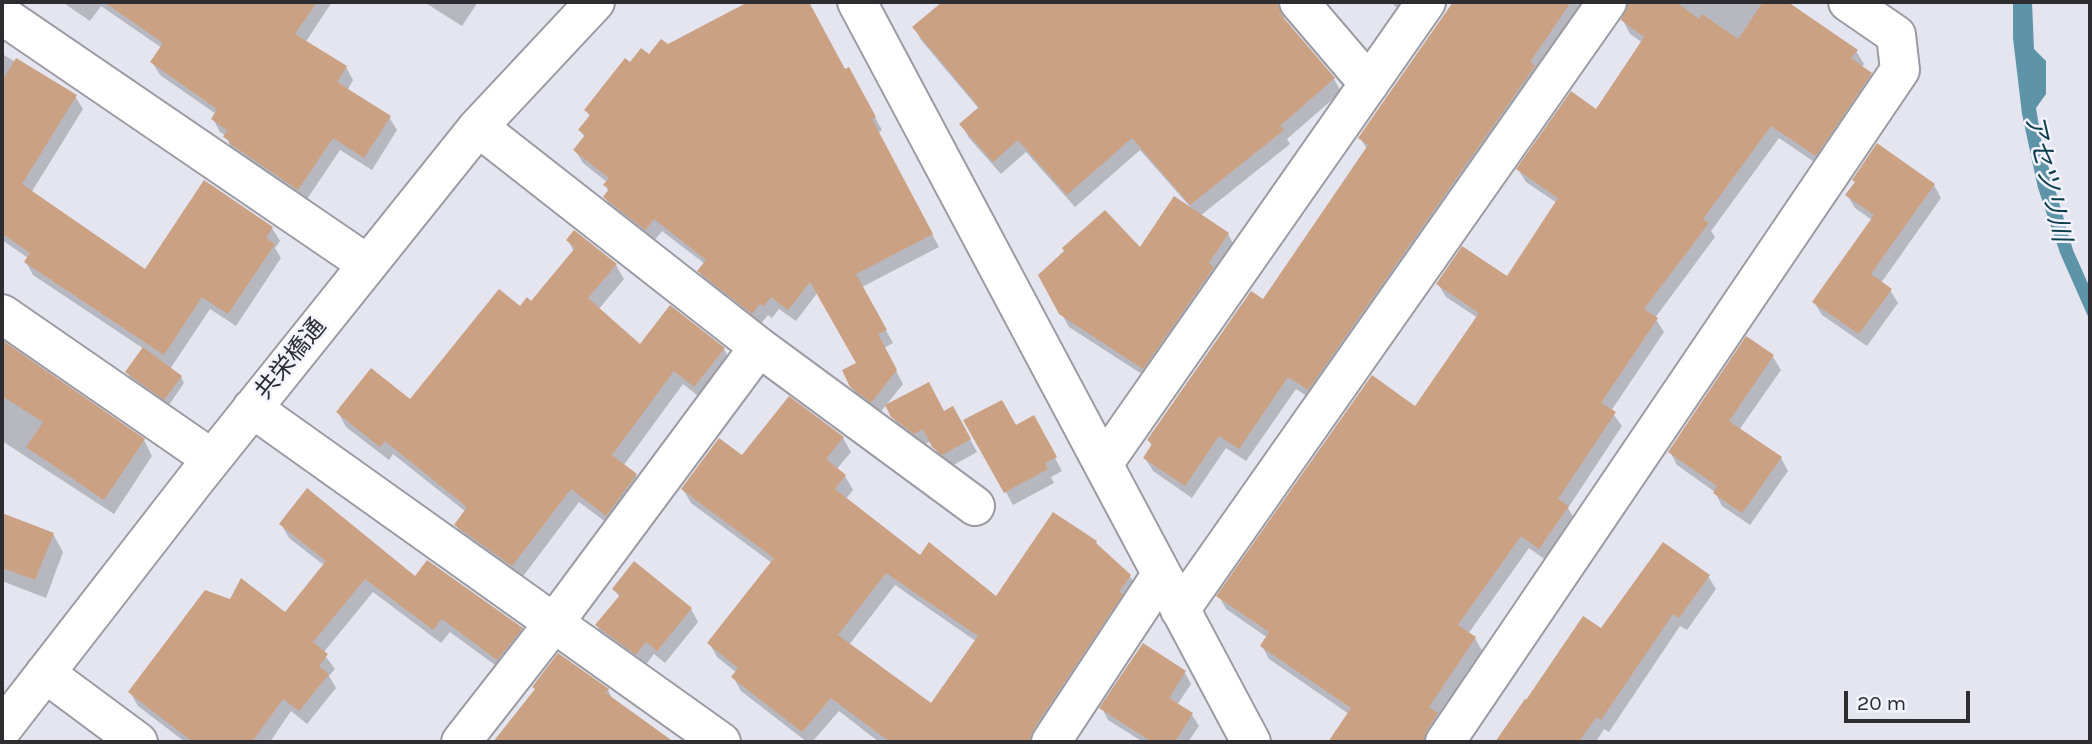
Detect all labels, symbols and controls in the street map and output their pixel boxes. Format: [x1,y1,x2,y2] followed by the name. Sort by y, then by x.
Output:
[2017,111,2077,245] water label: アセツリ川
[250,313,332,405] street label: 共栄橋通
[1847,678,1973,722] scale bar
[1857,691,1906,715] text: 20 m

